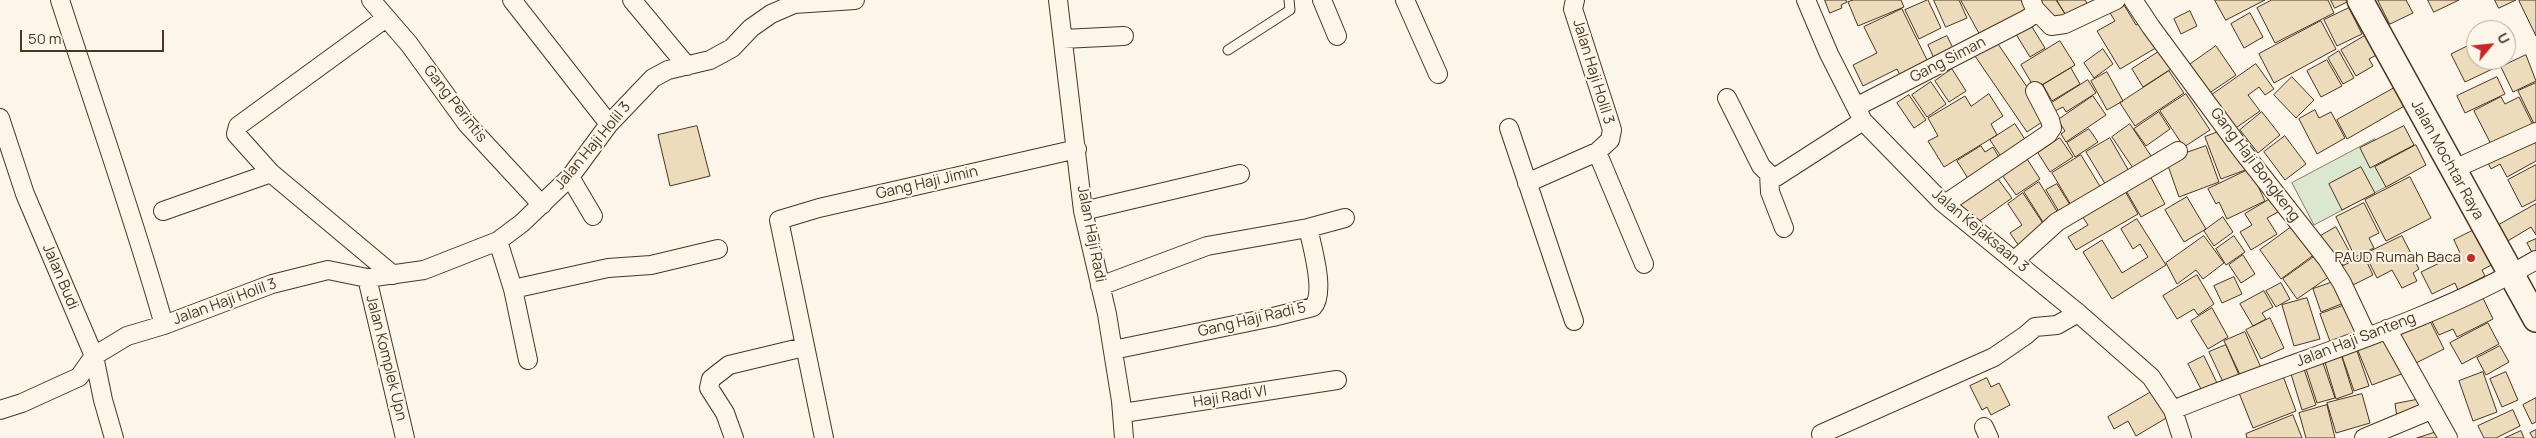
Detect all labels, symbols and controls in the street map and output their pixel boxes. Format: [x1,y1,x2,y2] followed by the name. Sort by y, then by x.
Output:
[1568,17,1618,127] street label: Jalan Haji Holil 3
[22,20,166,52] scale bar
[2466,20,2516,70] north arrow
[28,28,62,49] text: 50 m
[2493,29,2515,47] text: U
[1907,33,1989,87] street label: Gang Siman
[419,62,491,146] street label: Gang Perintis
[2407,97,2487,223] street label: Jalan Mochtar Raya
[551,99,635,193] street label: Jalan Haji Holil 3
[2206,104,2304,226] street label: Gang Haji Bongkeng
[874,163,980,203] street label: Gang Haji Jimin
[1073,184,1109,284] street label: Jalan Haji Radi
[1928,185,2032,277] street label: Jalan Kejaksaan 3
[38,241,82,313] street label: Jalan Budi
[2334,249,2461,267] place label: PAUD Rumah Baca
[2465,252,2477,264] marker: PAUD Rumah Baca
[171,275,279,329] street label: Jalan Haji Holil 3
[362,293,410,423] street label: Jalan Komplek Upn
[1196,299,1308,341] street label: Gang Haji Radi 5
[2294,309,2418,371] street label: Jalan Haji Santeng
[1192,382,1268,412] street label: Haji Radi VI

